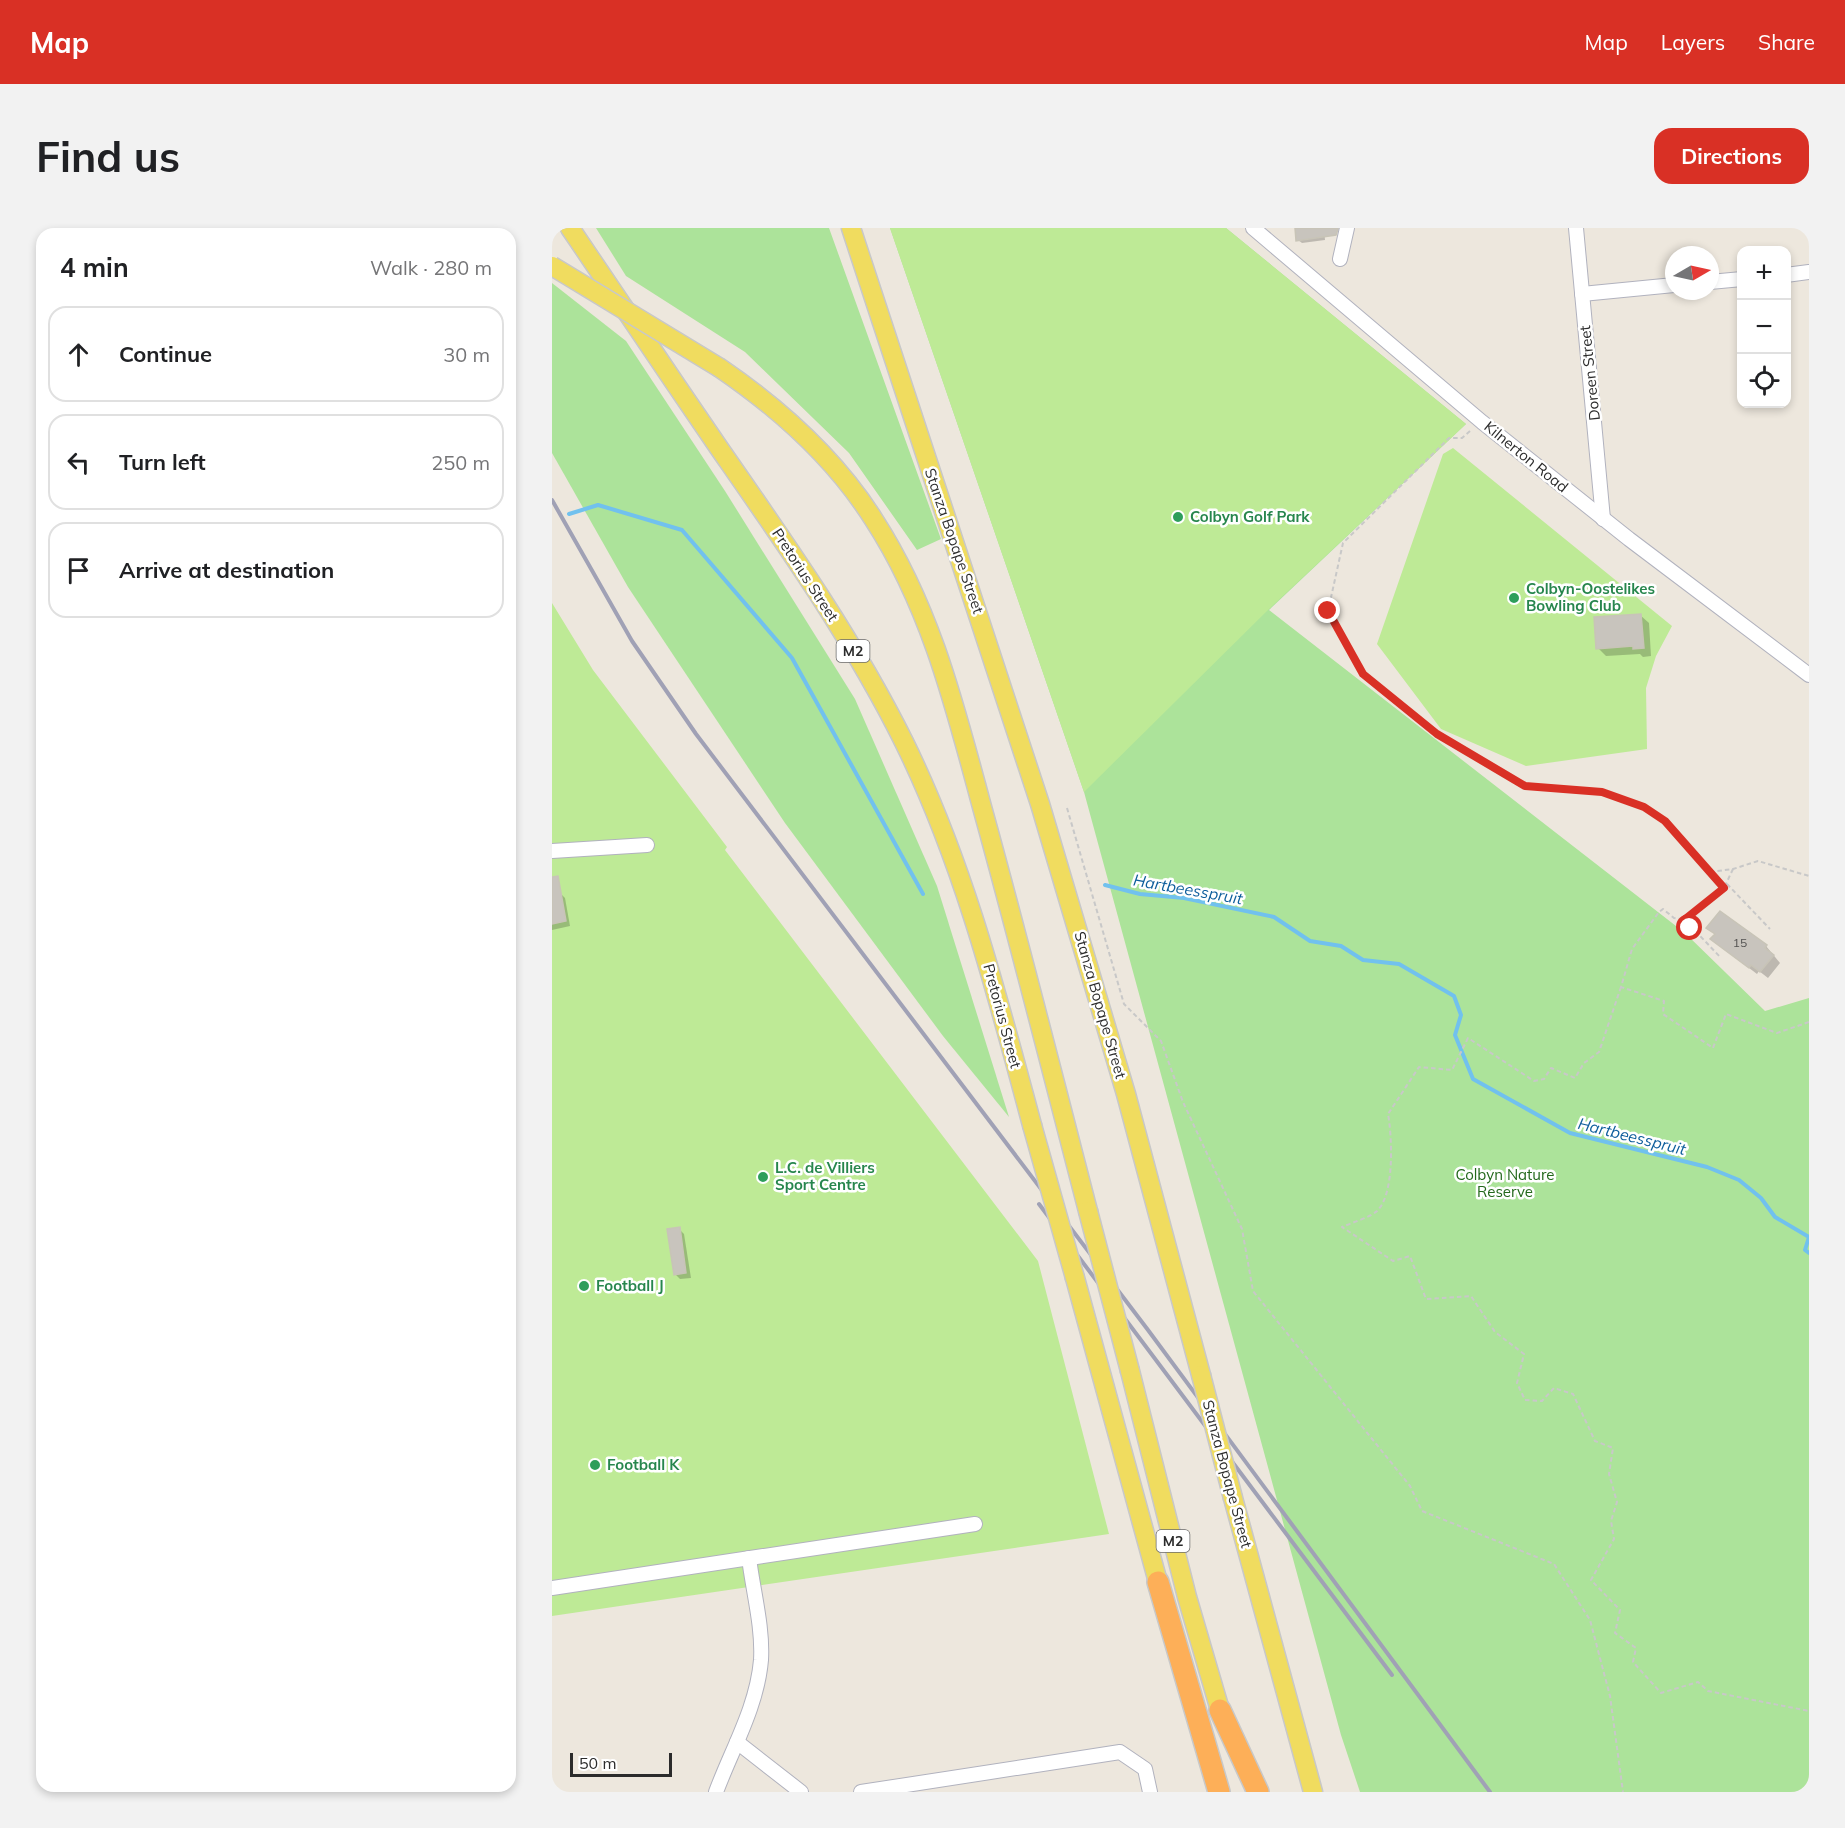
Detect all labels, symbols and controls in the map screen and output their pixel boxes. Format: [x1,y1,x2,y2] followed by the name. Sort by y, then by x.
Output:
[30,25,89,60] text: Map
[1585,29,1628,55] text: Map
[1661,29,1725,55] text: Layers
[1758,29,1815,55] text: Share
[1654,128,1809,184] button: Directions
[36,130,180,183] text: Find us
[1665,246,1719,300] north arrow
[1737,246,1791,408] map controls
[1737,246,1791,300] button: +
[60,251,129,284] text: 4 min
[370,255,492,280] text: Walk · 280 m
[1737,300,1791,354] button: −
[1575,325,1604,422] street label: Doreen Street
[62,338,95,371] icon: ahead
[119,340,212,368] text: Continue
[443,342,490,367] text: 30 m
[1737,354,1791,408] button: locate
[1480,417,1572,496] street label: Kilnerton Road
[62,446,95,479] icon: left
[119,448,206,476] text: Turn left
[431,450,490,475] text: 250 m
[921,466,988,616] street label: Stanza Bopape Street
[1190,507,1310,526] place label: Colbyn Golf Park
[1171,510,1185,524] marker: Colbyn Golf Park
[768,525,843,625] street label: Pretorius Street
[62,554,95,587] icon: arrive
[119,556,334,584] text: Arrive at destination
[1526,579,1655,615] place label: Colbyn-Oostelikes Bowling Club
[1507,591,1521,605] marker: Colbyn-Oostelikes Bowling Club
[1314,597,1340,623] route end
[836,640,870,662] road number: M2
[1132,870,1245,909] water label: Hartbeesspruit
[1676,914,1702,940] route start
[1070,929,1131,1081] street label: Stanza Bopape Street
[1733,935,1747,950] house number: 15
[979,962,1026,1070] street label: Pretorius Street
[1576,1113,1688,1159] water label: Hartbeesspruit
[775,1158,875,1194] place label: L.C. de Villiers Sport Centre
[1455,1165,1555,1201] park label: Colbyn Nature Reserve
[756,1170,770,1184] marker: L.C. de Villiers Sport Centre
[596,1276,664,1295] place label: Football J
[577,1279,591,1293] marker: Football J
[1199,1398,1256,1550] street label: Stanza Bopape Street
[607,1455,680,1474] place label: Football K
[588,1458,602,1472] marker: Football K
[1156,1530,1190,1552] road number: M2
[570,1750,672,1778] scale bar
[579,1753,616,1773] text: 50 m

